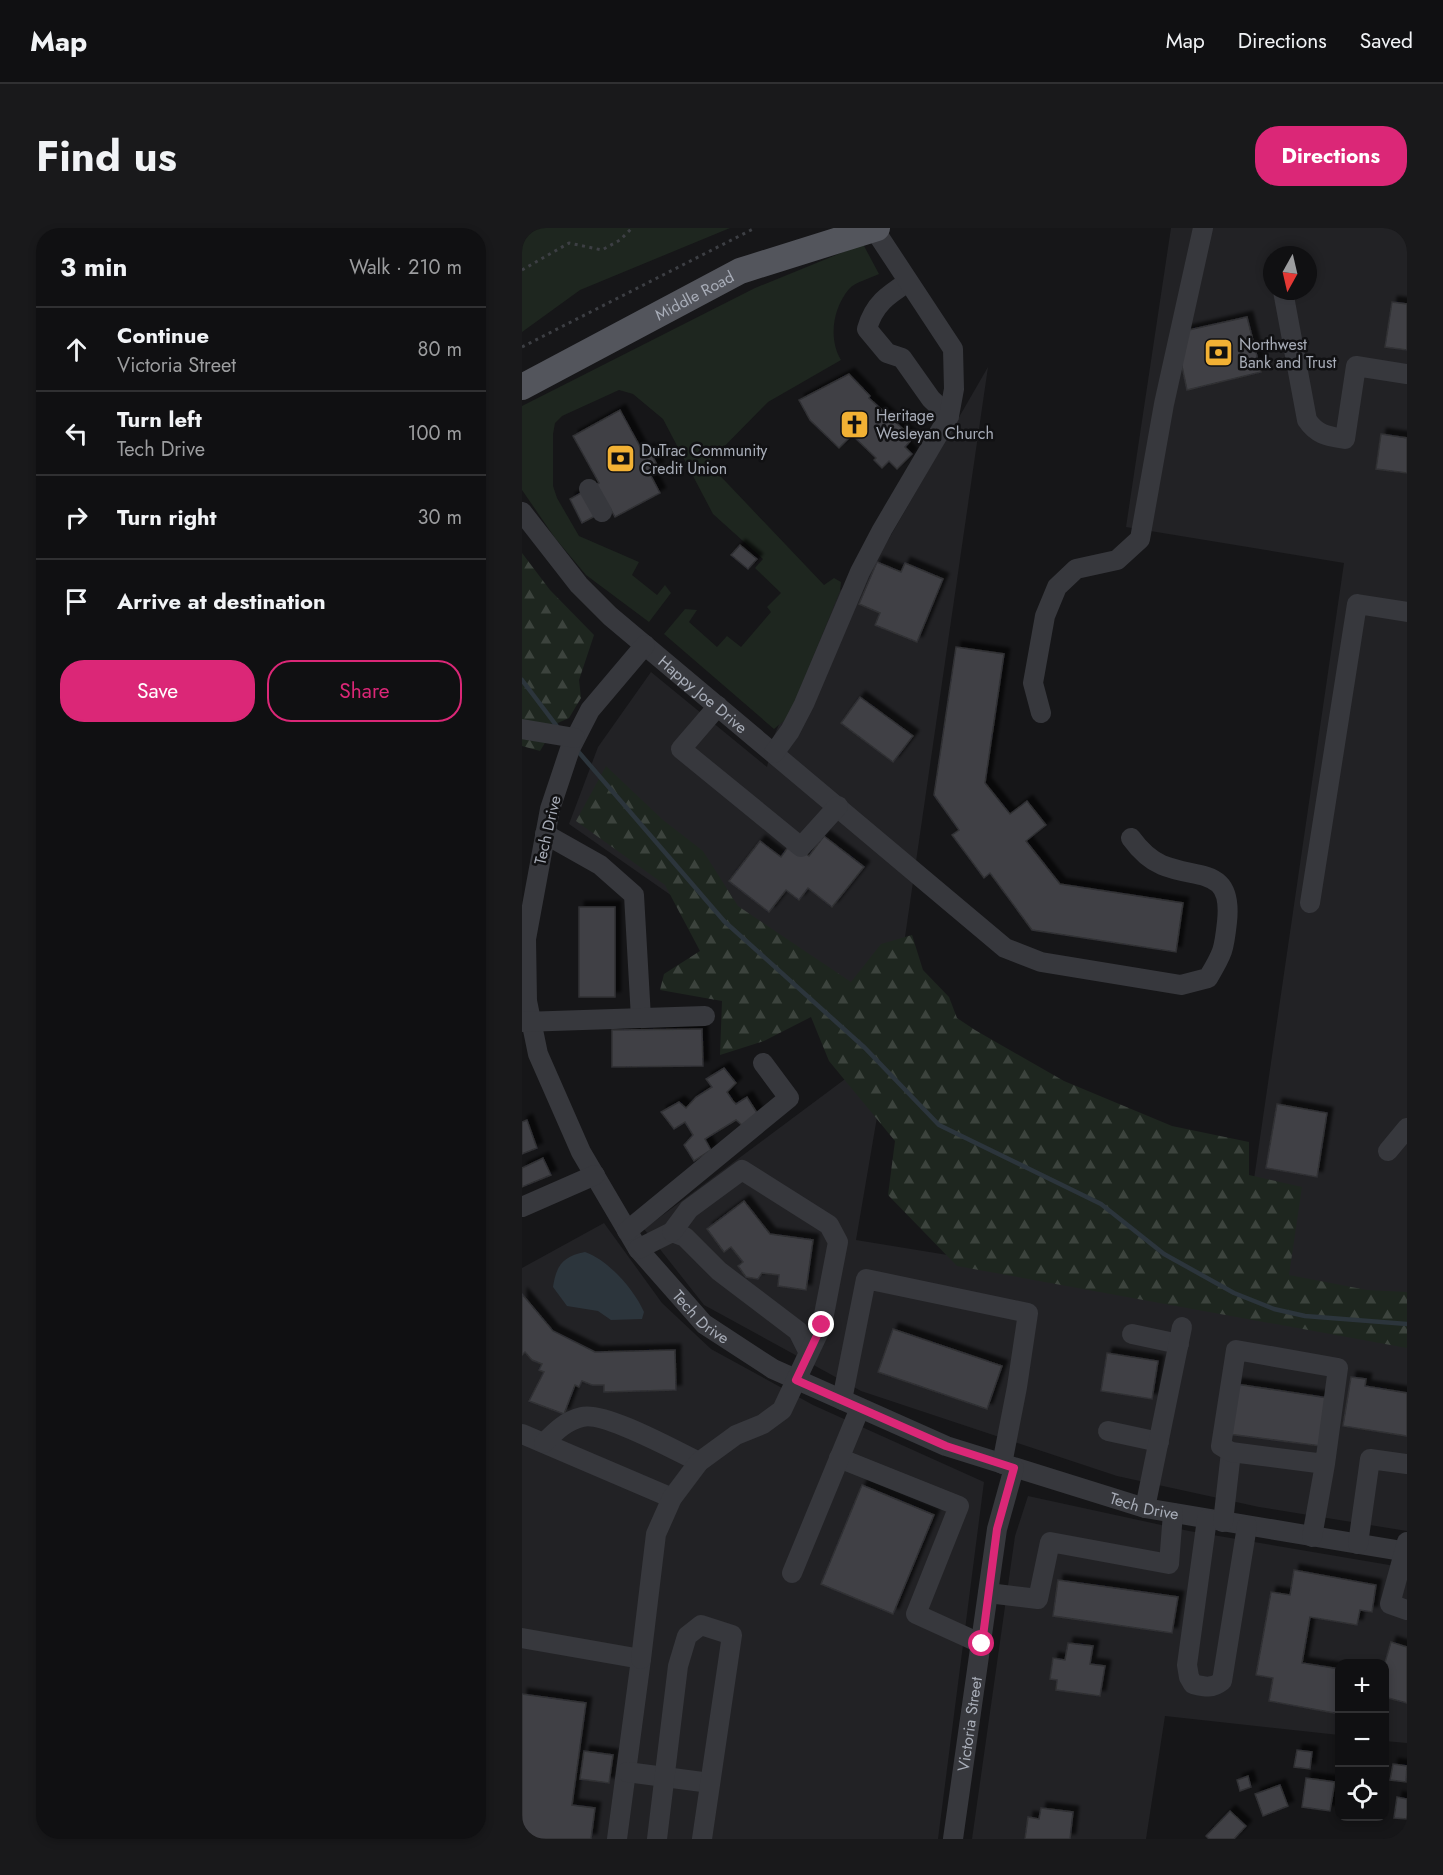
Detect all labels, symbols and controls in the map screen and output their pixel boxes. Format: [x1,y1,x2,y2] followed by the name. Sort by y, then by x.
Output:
[30,21,87,62] text: Map
[1166,26,1205,56] text: Map
[1238,26,1327,56] text: Directions
[1360,26,1413,56] text: Saved
[36,126,177,187] text: Find us
[1255,126,1407,186] button: Directions
[1263,246,1317,300] north arrow
[60,248,127,286] text: 3 min
[349,253,462,282] text: Walk · 210 m
[651,265,738,326] street label: Middle Road
[117,319,209,351] text: Continue
[60,333,93,366] icon: ahead
[1239,333,1336,374] place label: Northwest Bank and Trust
[417,335,462,364] text: 80 m
[1202,337,1234,369] bank icon: Northwest Bank and Trust
[117,351,236,380] text: Victoria Street
[117,403,202,435] text: Turn left
[876,404,994,445] place label: Heritage Wesleyan Church
[839,408,871,440] church icon: Heritage Wesleyan Church
[60,417,93,450] icon: left
[407,419,462,448] text: 100 m
[117,435,205,464] text: Tech Drive
[641,439,768,480] place label: DuTrac Community Credit Union
[604,443,636,475] bank icon: DuTrac Community Credit Union
[60,501,93,534] icon: right
[117,501,217,533] text: Turn right
[417,503,462,532] text: 30 m
[60,585,93,618] icon: arrive
[117,585,326,617] text: Arrive at destination
[653,650,752,739] street label: Happy Joe Drive
[60,660,255,722] button: Save
[267,660,462,722] button: Share
[528,793,567,867] street label: Tech Drive
[667,1285,734,1350] street label: Tech Drive
[808,1311,834,1337] route end
[1107,1487,1180,1525] street label: Tech Drive
[968,1630,994,1656] route start
[1335,1659,1389,1821] map controls
[1335,1659,1389,1713] button: +
[952,1675,988,1773] street label: Victoria Street
[1335,1713,1389,1767] button: −
[1335,1767,1389,1821] button: locate

